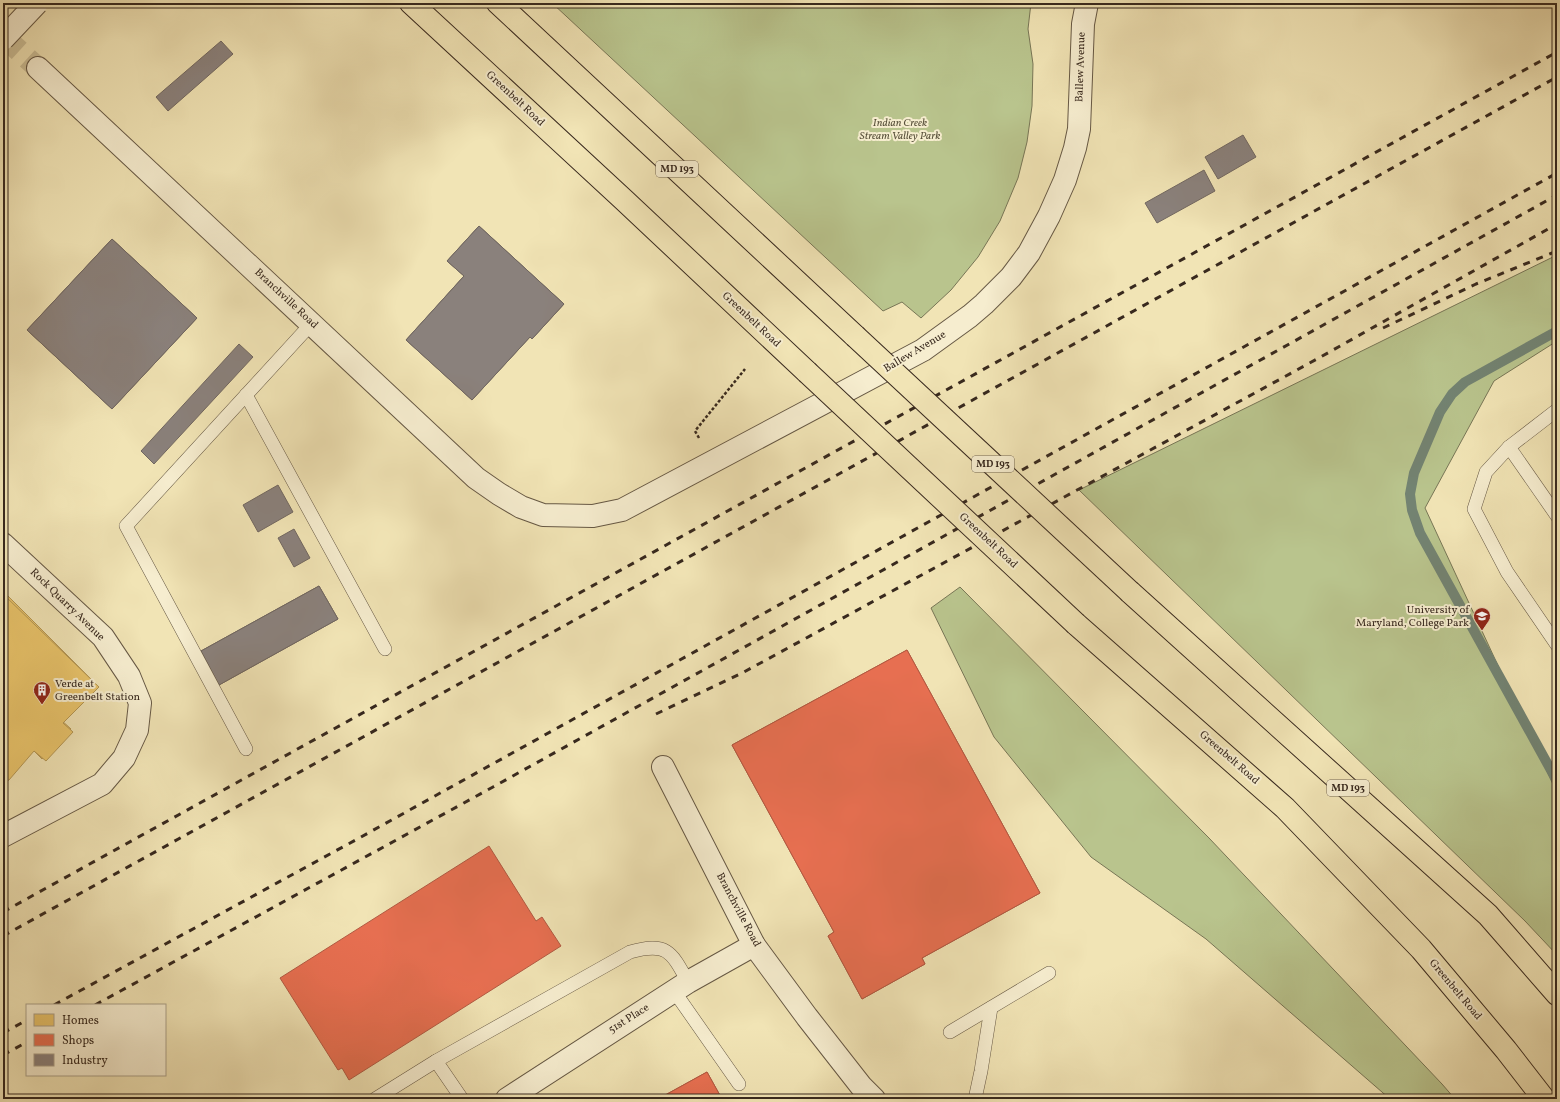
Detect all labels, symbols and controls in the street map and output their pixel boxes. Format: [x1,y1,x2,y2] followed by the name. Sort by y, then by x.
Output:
[1072,32,1090,102] street label: Ballew Avenue
[482,68,548,130] street label: Greenbelt Road
[860,116,940,144] park label: Indian Creek Stream Valley Park
[656,161,698,177] road number: MD 193
[251,265,321,333] street label: Branchville Road
[718,289,784,351] street label: Greenbelt Road
[881,327,949,377] street label: Ballew Avenue
[972,456,1014,472] road number: MD 193
[955,510,1021,572] street label: Greenbelt Road
[26,565,108,645] street label: Rock Quarry Avenue
[1356,603,1470,631] place label: University of Maryland, College Park
[1472,606,1492,631] school or university icon: University of Maryland, College Park
[55,677,140,705] place label: Verde at Greenbelt Station
[32,680,52,705] building icon: Verde at Greenbelt Station
[1196,728,1262,788] street label: Greenbelt Road
[1327,780,1369,796] road number: MD 193
[712,870,764,950] street label: Branchville Road
[1425,956,1485,1024] street label: Greenbelt Road
[606,1001,652,1037] street label: 51st Place
[26,1004,166,1076] legend
[62,1013,99,1029] text: Homes
[62,1033,94,1049] text: Shops
[62,1053,108,1069] text: Industry

